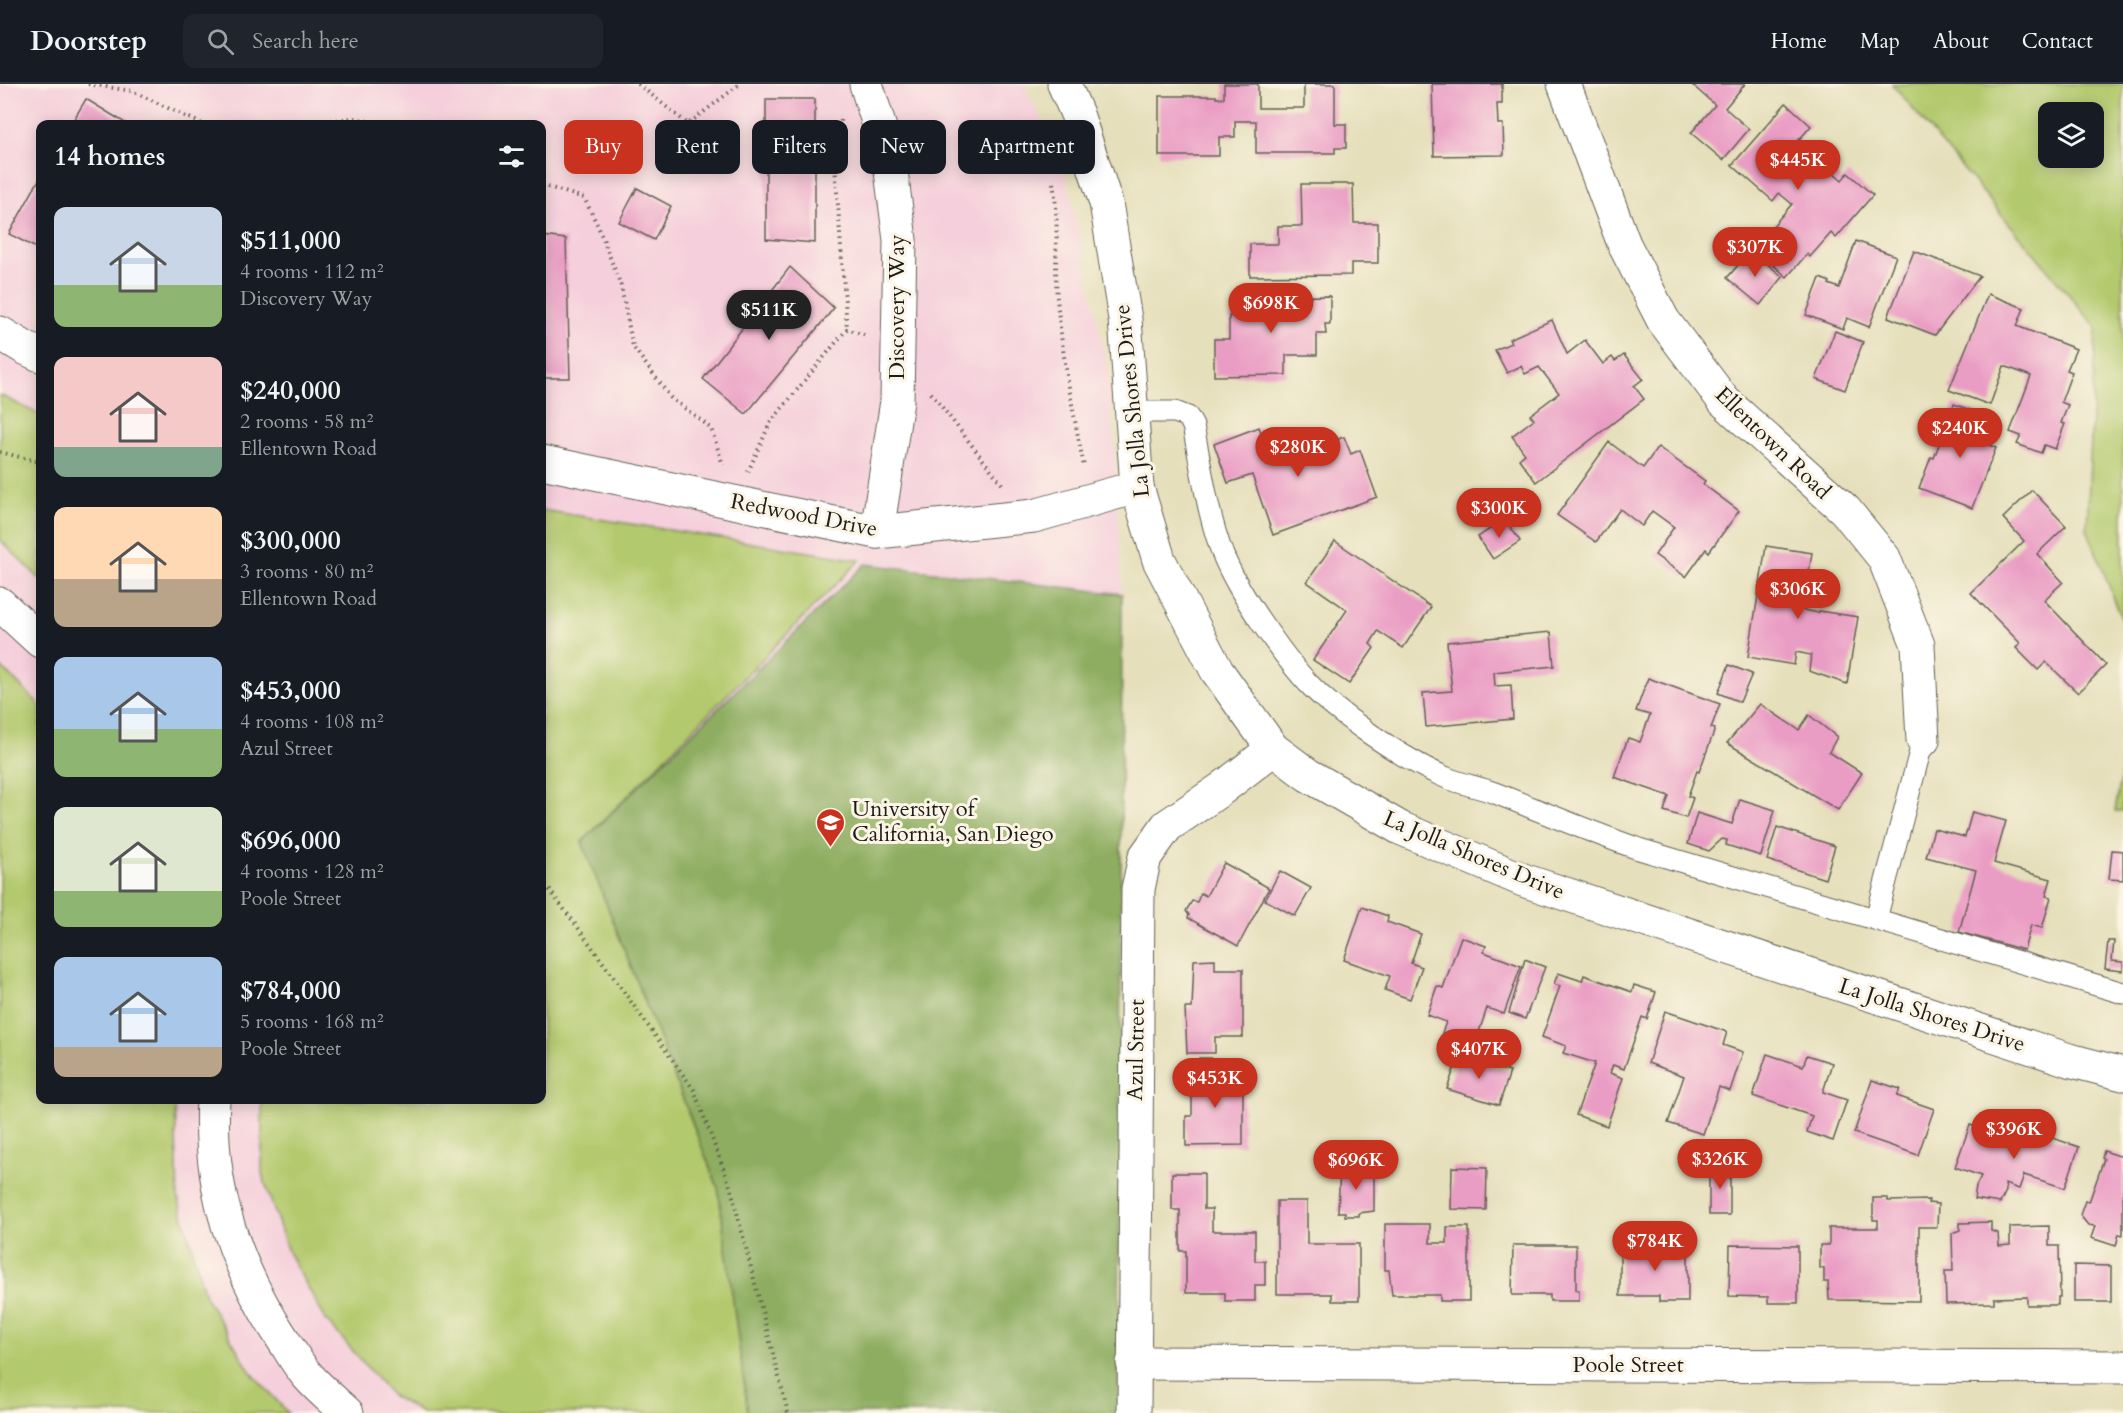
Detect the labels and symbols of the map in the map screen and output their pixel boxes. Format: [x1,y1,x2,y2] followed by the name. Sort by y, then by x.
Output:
[1756,140,1840,191] pin: $445K
[1713,227,1797,278] pin: $307K
[882,234,912,380] street label: Discovery Way
[1229,283,1313,334] pin: $698K
[727,290,811,341] pin: $511K
[1107,303,1157,499] street label: La Jolla Shores Drive
[1708,380,1838,506] street label: Ellentown Road
[1918,408,2002,459] pin: $240K
[1256,427,1340,478] pin: $280K
[728,486,880,544] street label: Redwood Drive
[1457,488,1541,539] pin: $300K
[1756,569,1840,620] pin: $306K
[852,794,1054,849] place label: University of California, San Diego
[1379,803,1569,907] street label: La Jolla Shores Drive
[815,806,847,848] school or university icon: University of California, San Diego
[1835,971,2029,1059] street label: La Jolla Shores Drive
[1120,999,1152,1101] street label: Azul Street
[1437,1029,1521,1080] pin: $407K
[1173,1058,1257,1109] pin: $453K
[1972,1109,2056,1160] pin: $396K
[1678,1139,1762,1190] pin: $326K
[1314,1140,1398,1191] pin: $696K
[1613,1221,1697,1272] pin: $784K
[1572,1350,1684,1380] street label: Poole Street

